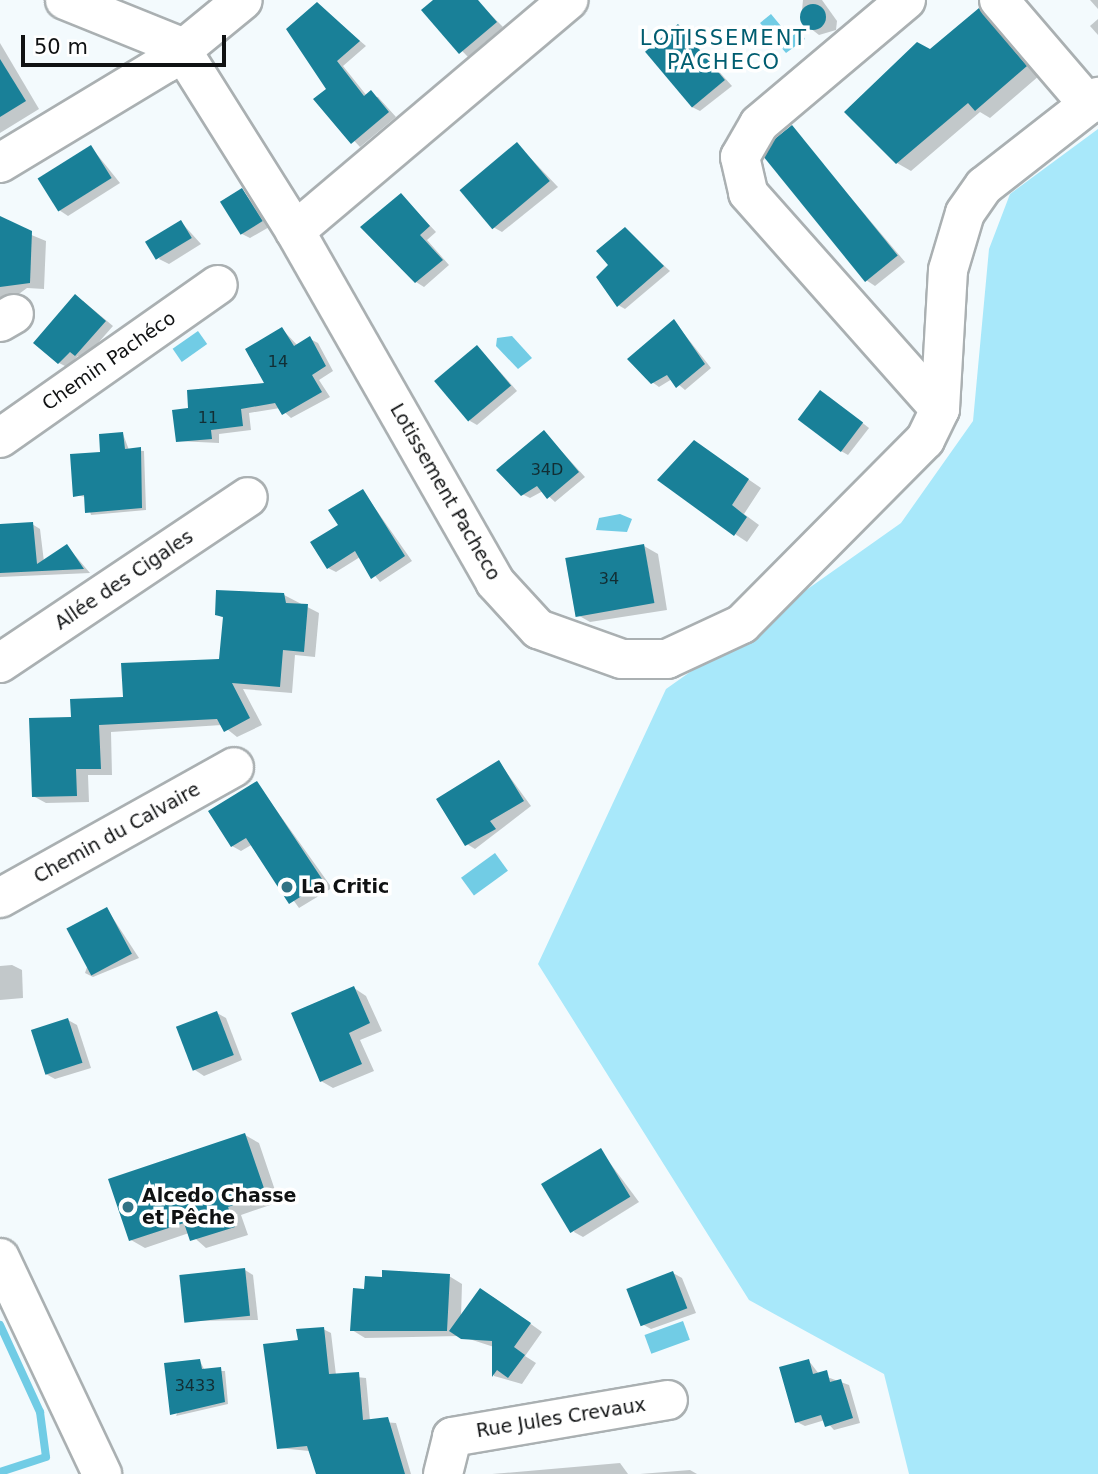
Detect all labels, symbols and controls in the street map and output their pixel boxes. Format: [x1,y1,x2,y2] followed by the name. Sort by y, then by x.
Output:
[24,21,229,65] scale bar
[641,25,807,75] district label: LOTISSEMENT PACHECO
[34,35,88,59] text: 50 m
[38,307,180,415] street label: Chemin Pachéco
[268,352,288,372] house number: 14
[385,400,505,584] street label: Lotissement Pacheco
[198,408,218,428] house number: 11
[531,460,563,480] house number: 34D
[51,525,197,635] street label: Allée des Cigales
[599,569,619,589] house number: 34
[30,778,204,888] street label: Chemin du Calvaire
[301,876,389,898] place label: La Critic
[279,879,295,895] marker: La Critic
[142,1185,296,1229] place label: Alcedo Chasse et Pêche
[120,1199,136,1215] marker: Alcedo Chasse et Pêche
[175,1376,215,1396] house number: 3433
[475,1393,647,1443] street label: Rue Jules Crevaux

